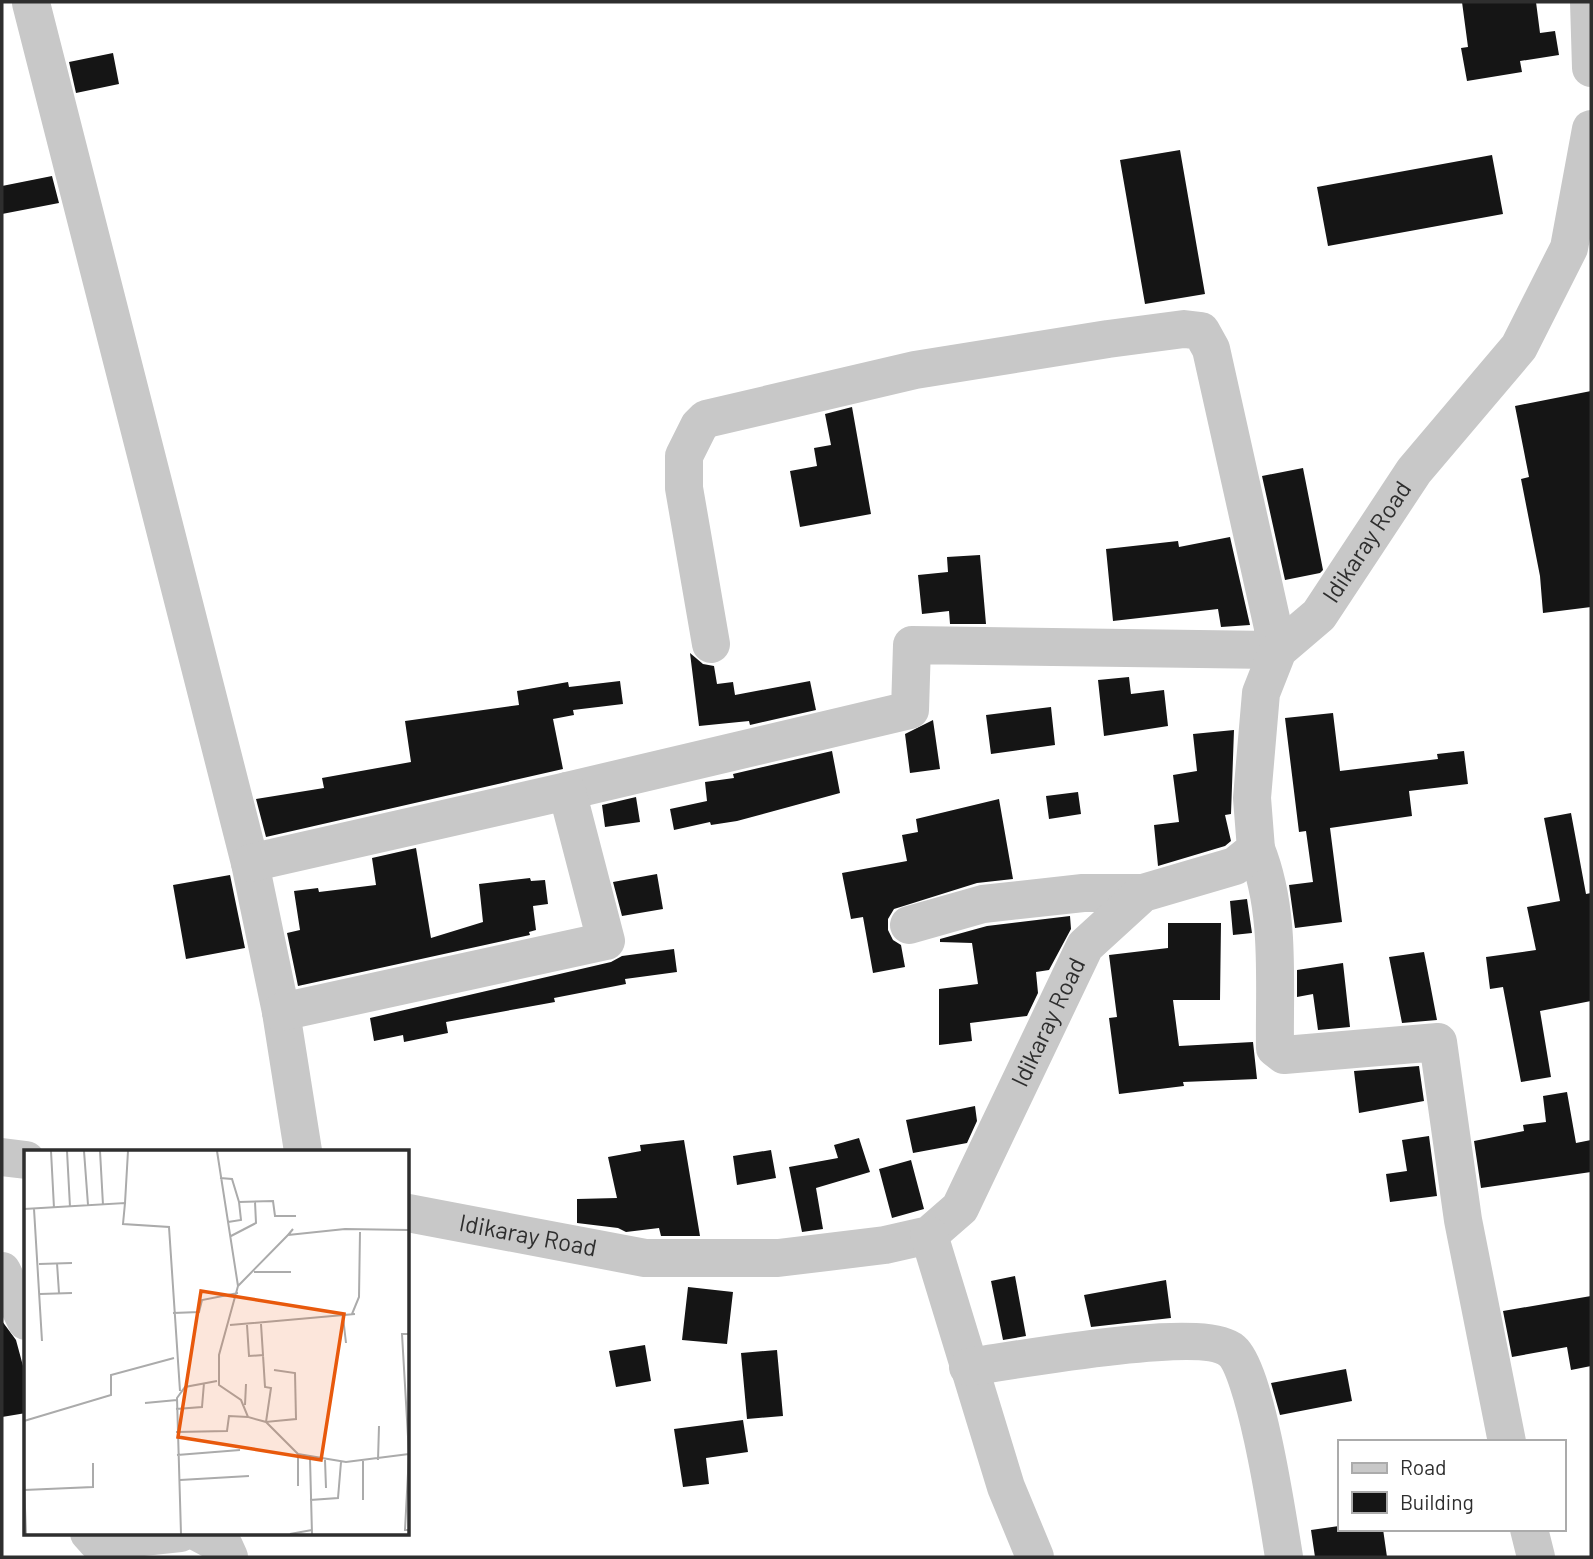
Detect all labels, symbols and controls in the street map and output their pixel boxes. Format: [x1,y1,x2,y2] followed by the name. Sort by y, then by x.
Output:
[1315,475,1416,607] street label: Idikaray Road
[1004,953,1090,1091] street label: Idikaray Road
[24,1150,410,1534] inset map
[457,1207,599,1262] street label: Idikaray Road
[1338,1440,1565,1531] legend
[1400,1454,1446,1479] text: Road
[1400,1489,1474,1514] text: Building

